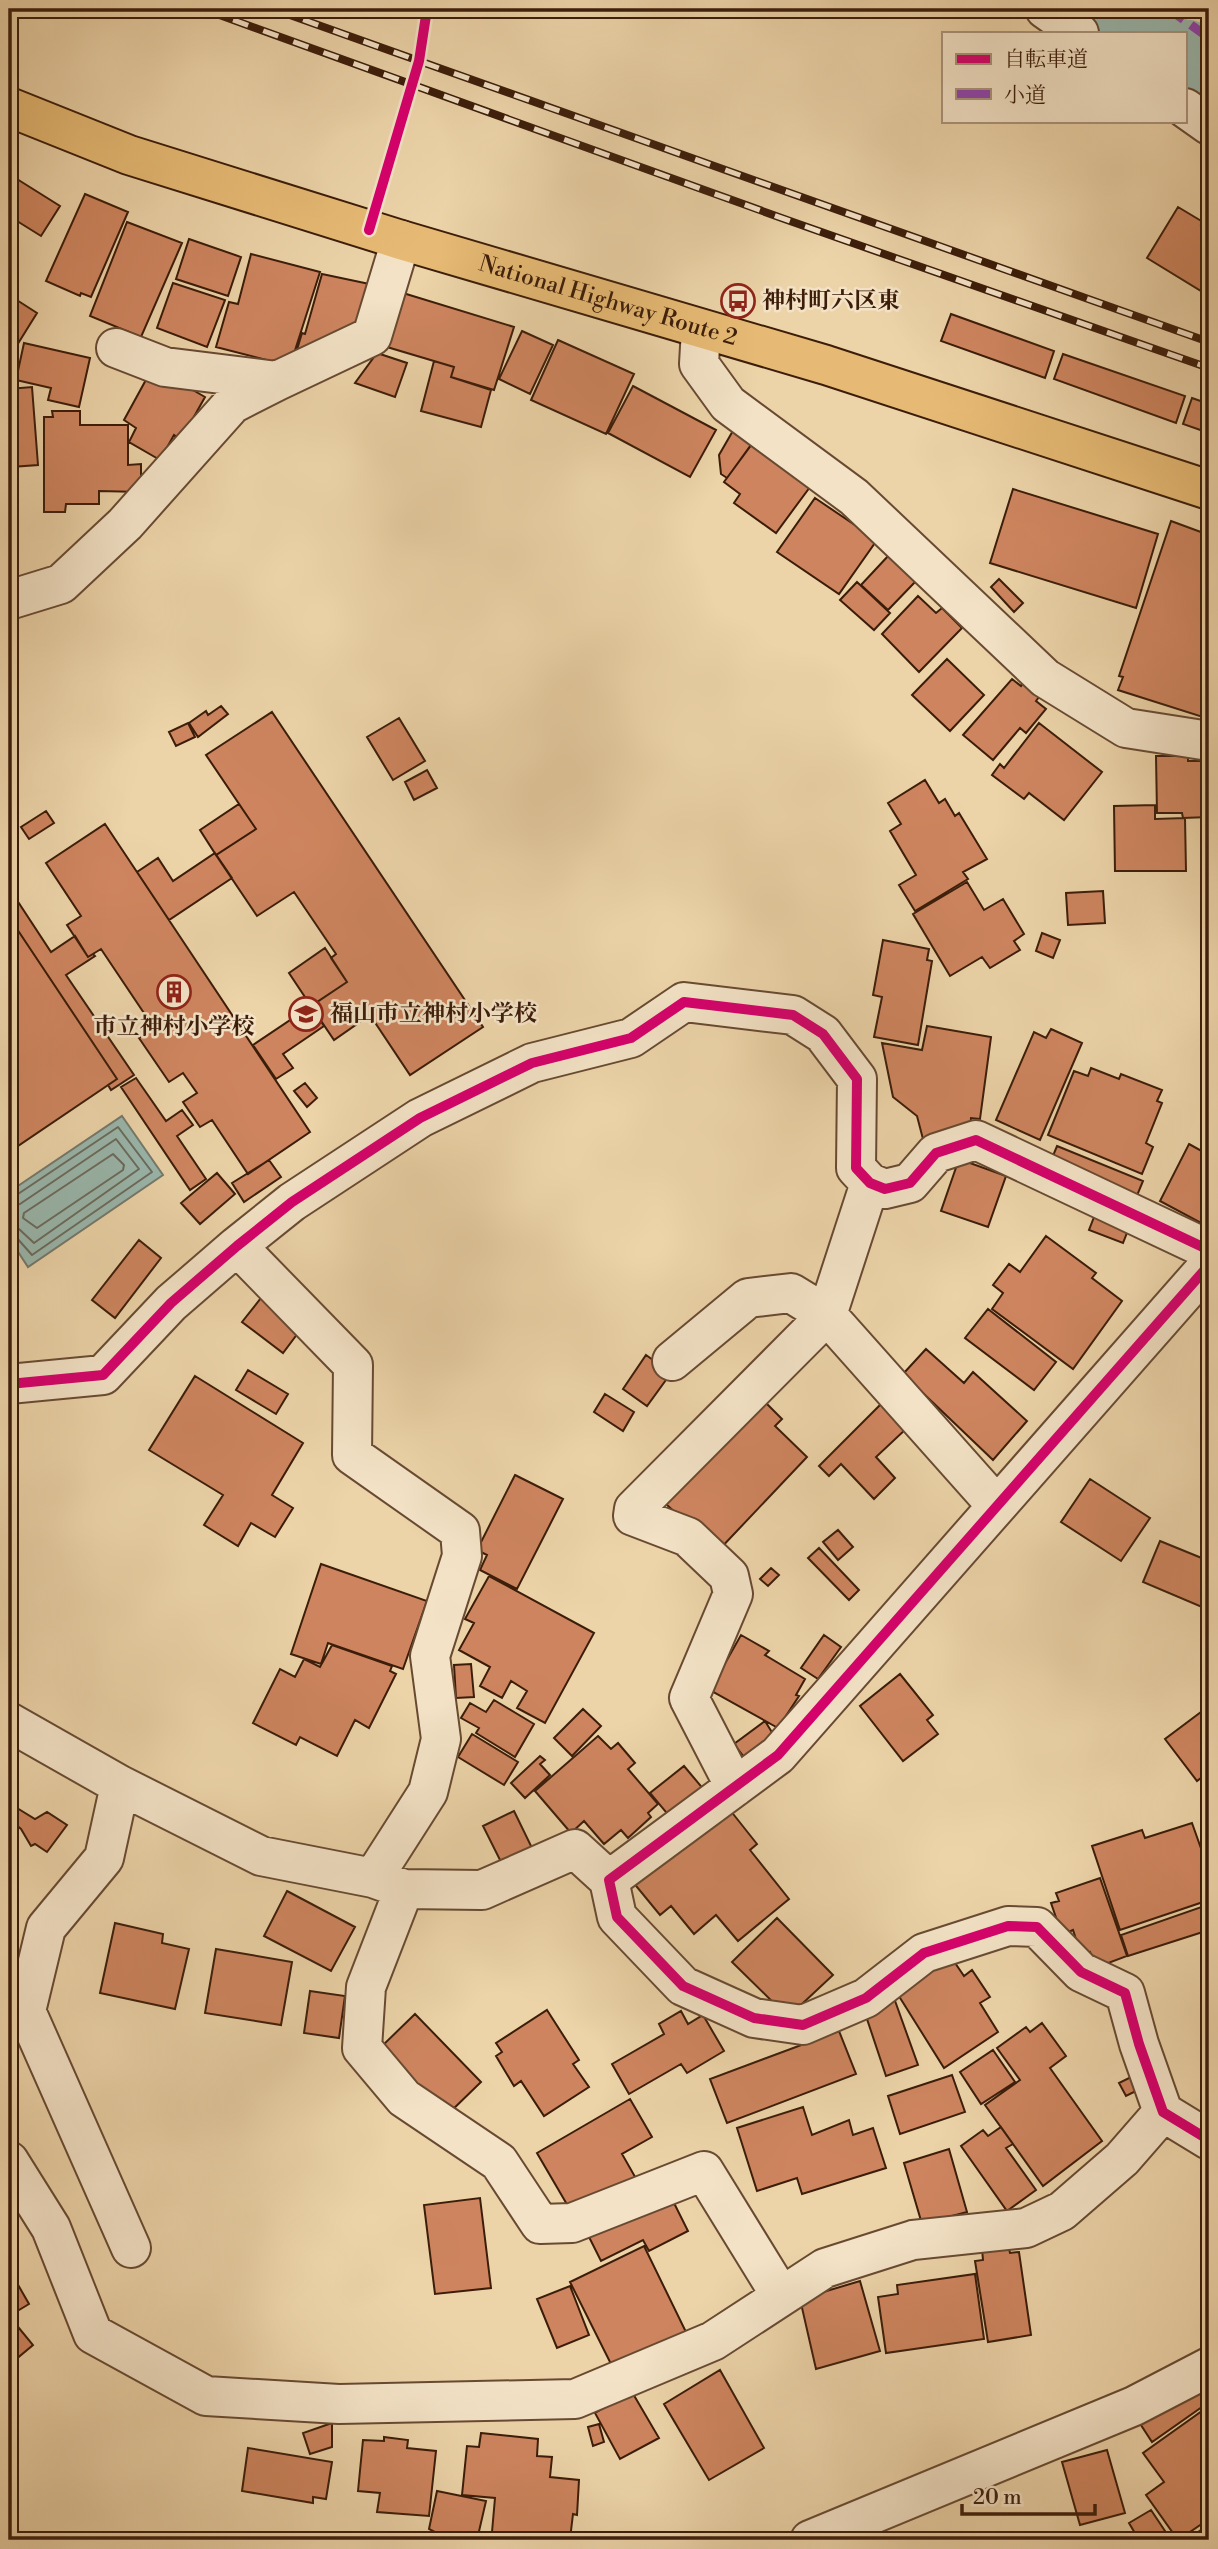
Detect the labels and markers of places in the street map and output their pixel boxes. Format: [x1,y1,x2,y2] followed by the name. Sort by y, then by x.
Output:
[719,282,757,320] bus stop icon: 神村町六区東
[762,287,900,315] place label: 神村町六区東
[155,973,193,1011] building icon: 市立神村小学校
[287,995,325,1033] school or university icon: 福山市立神村小学校
[330,1000,537,1028] place label: 福山市立神村小学校
[94,1013,255,1041] place label: 市立神村小学校

